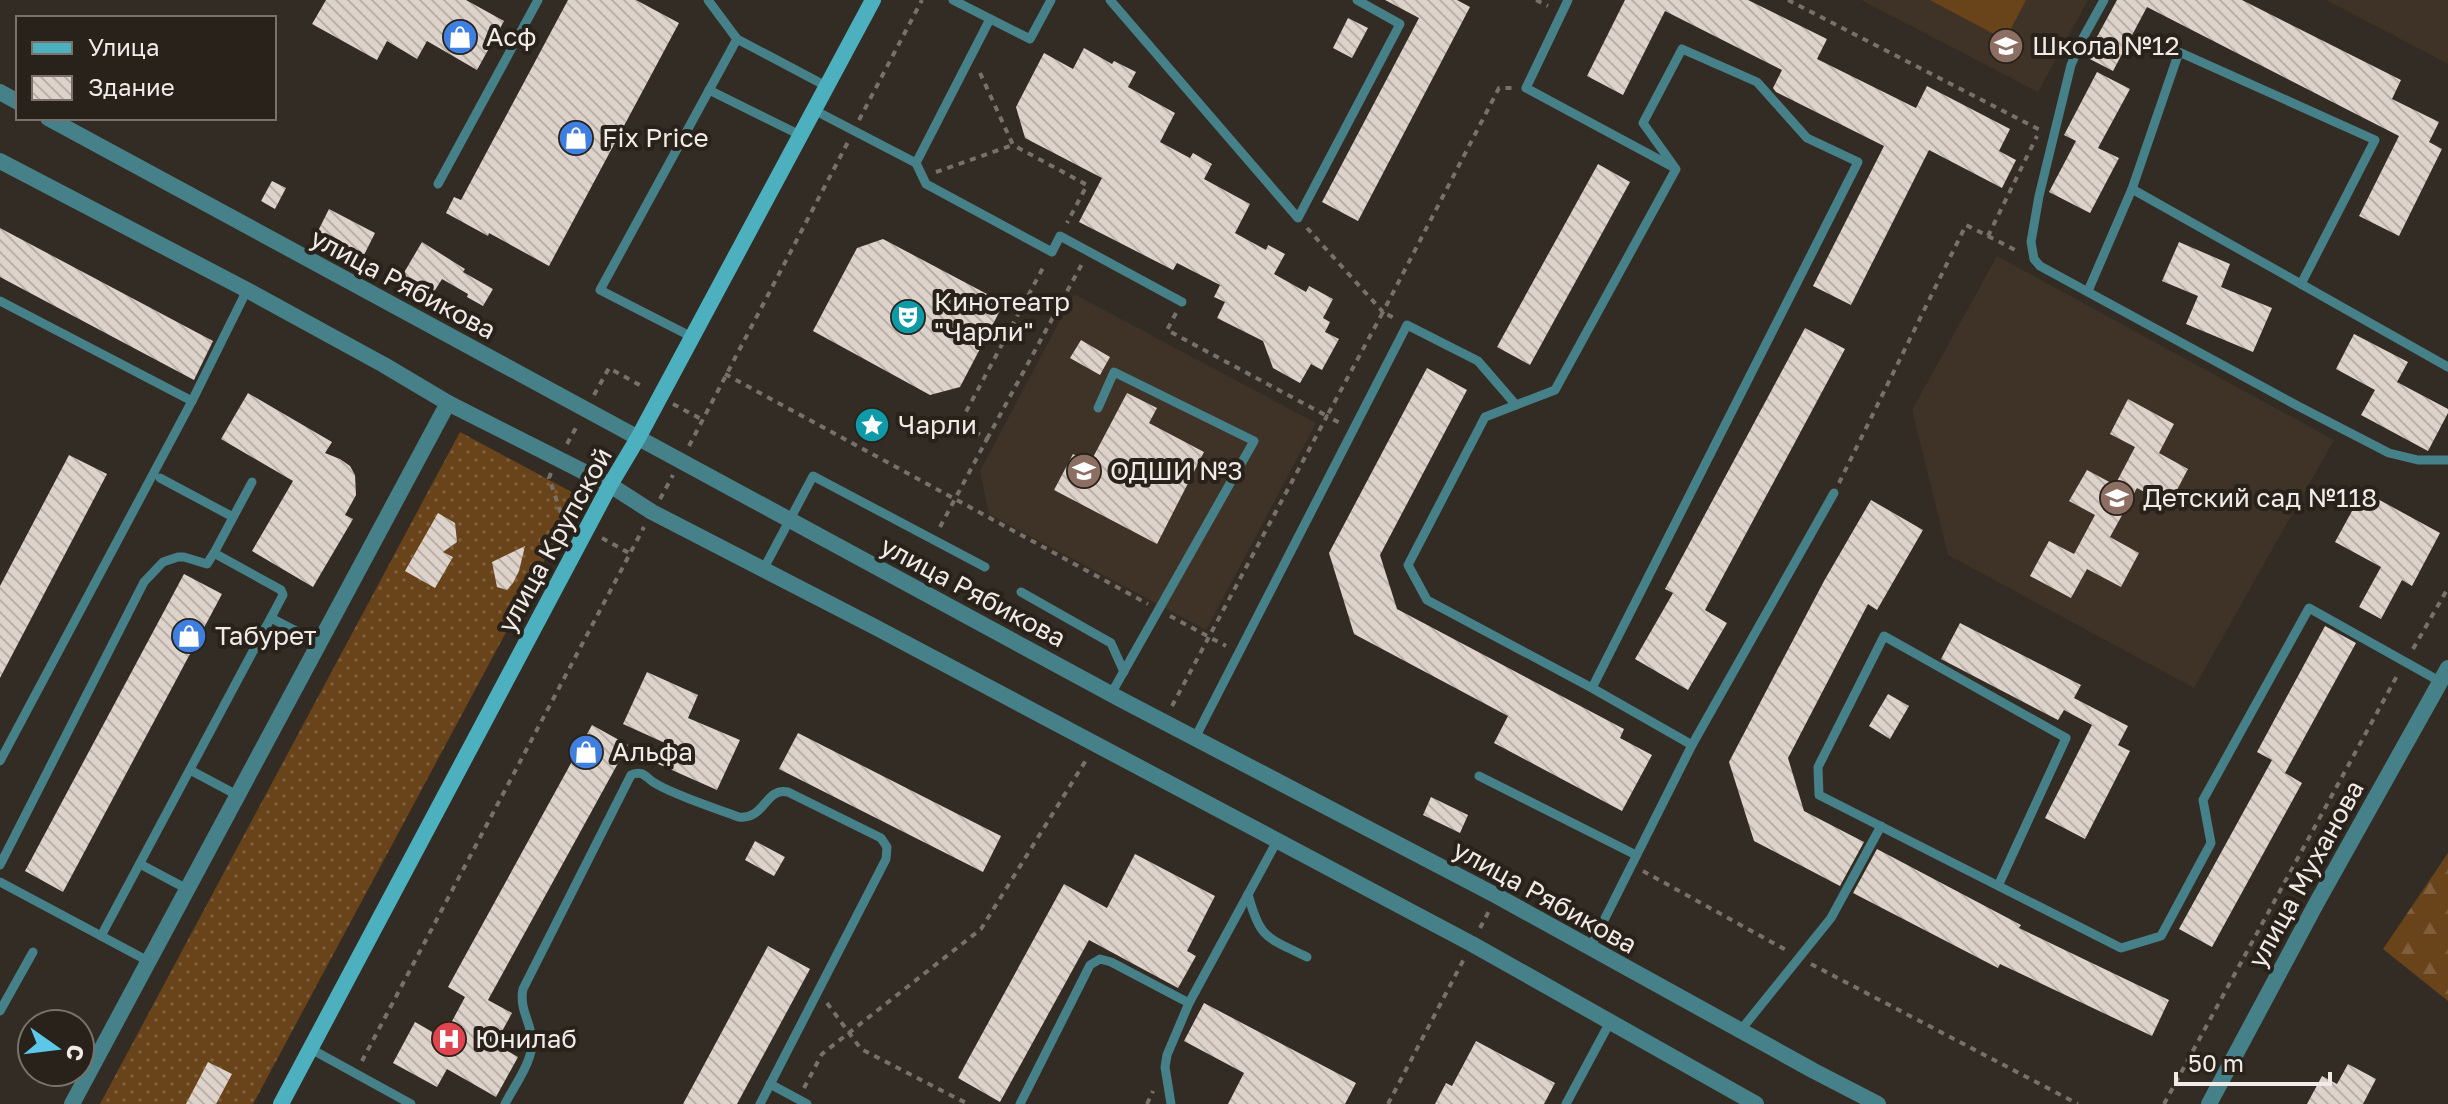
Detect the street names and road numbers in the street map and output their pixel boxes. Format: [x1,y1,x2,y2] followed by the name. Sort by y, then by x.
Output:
[305,222,501,345] street label: улица Рябикова
[491,442,618,638] street label: улица Крупской
[875,530,1071,653] street label: улица Рябикова
[2241,775,2370,973] street label: улица Муханова
[1448,833,1643,960] street label: улица Рябикова

